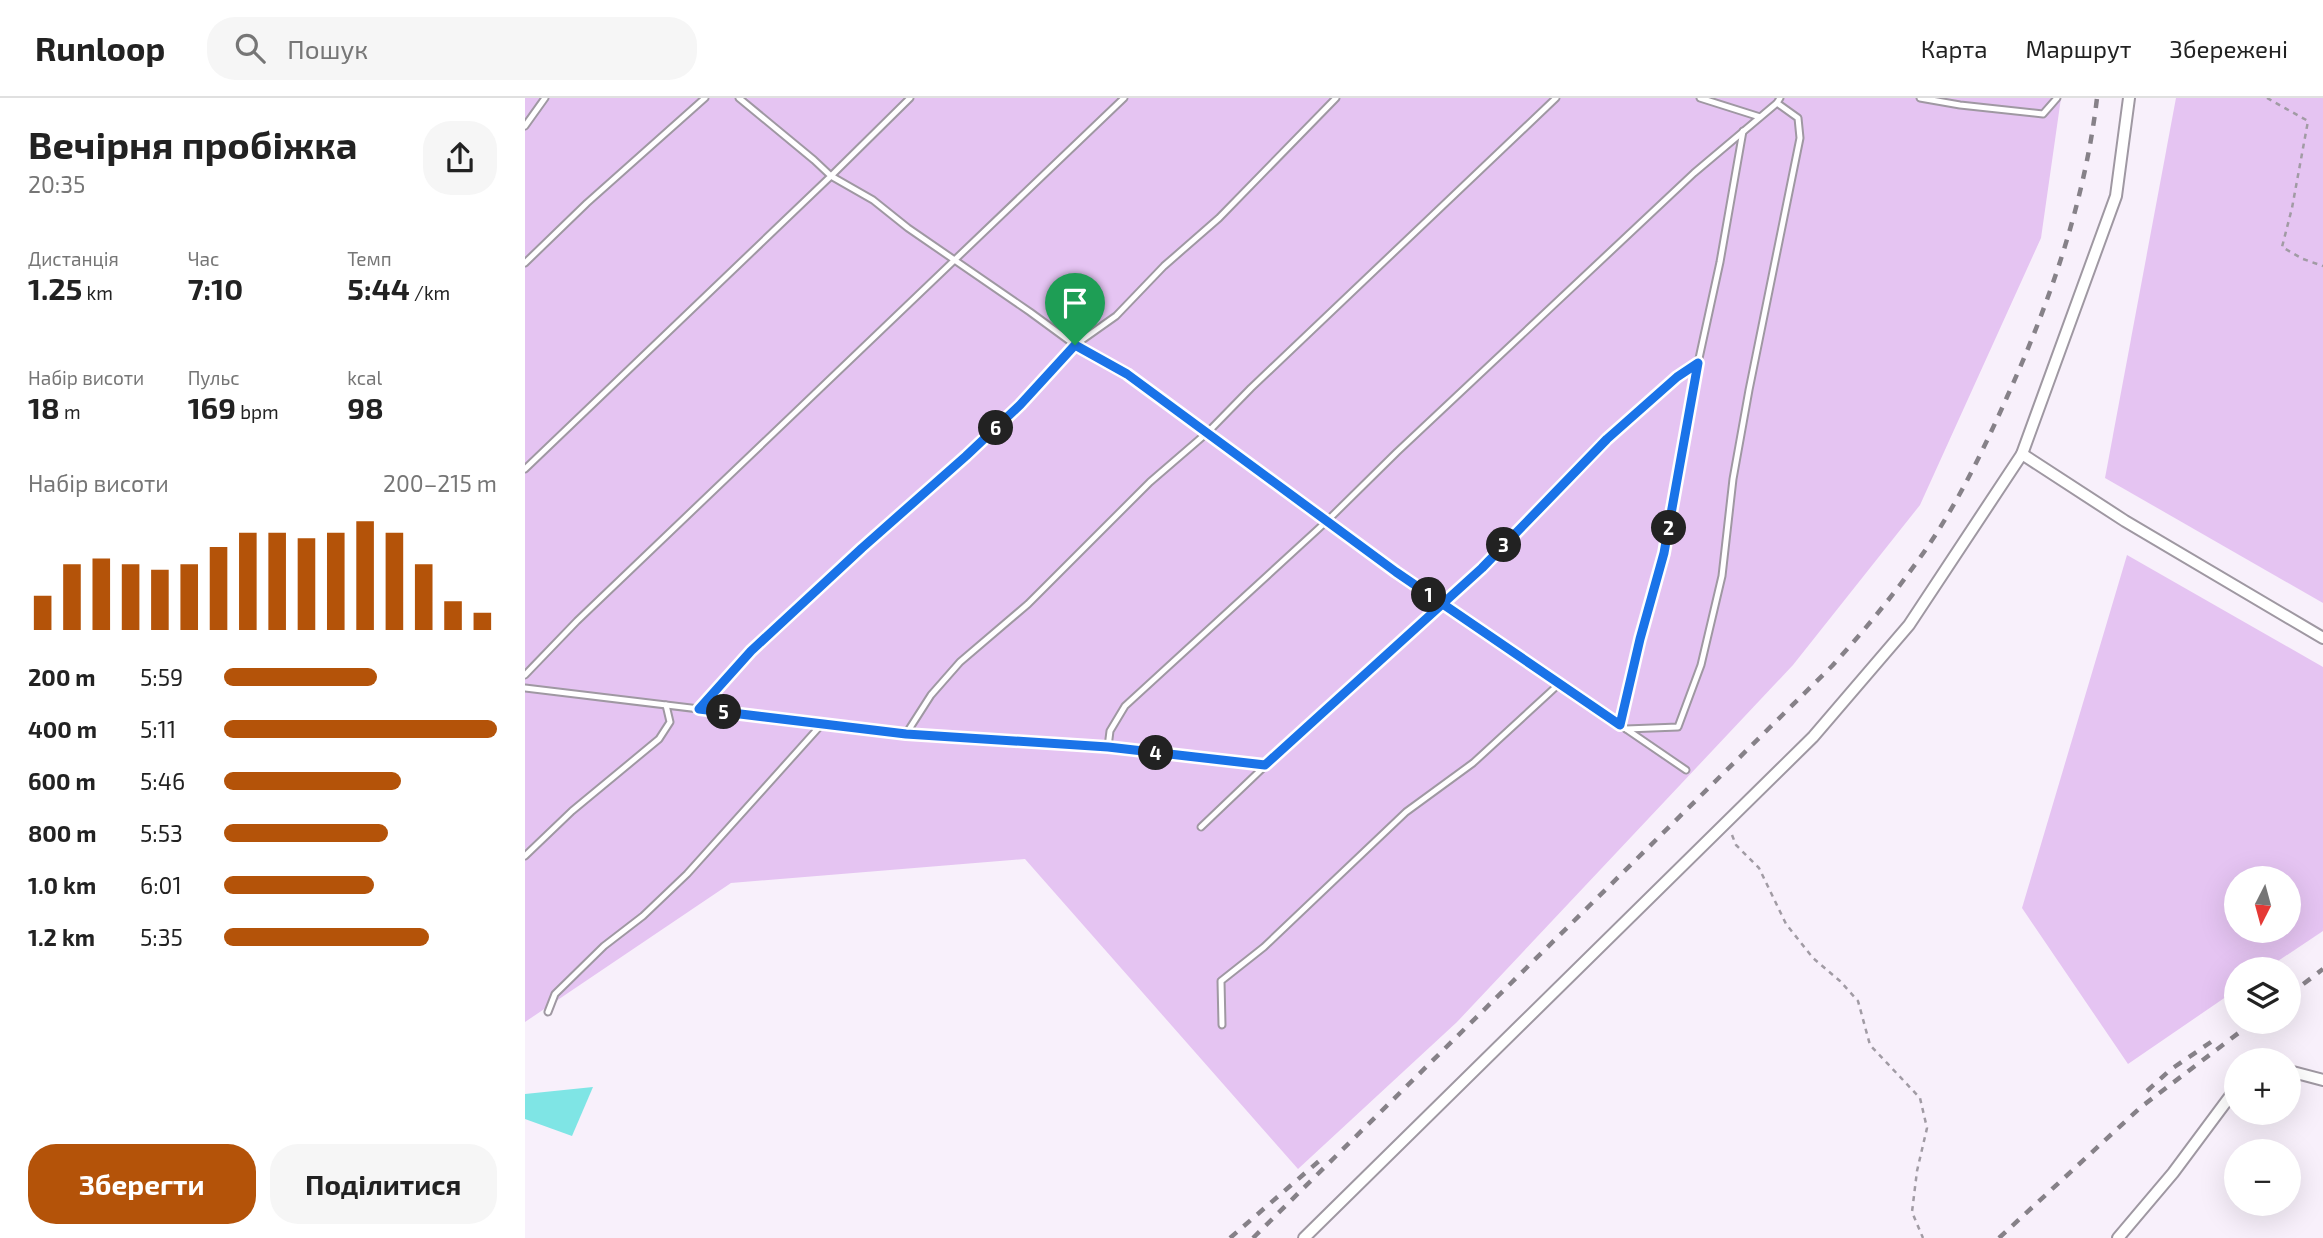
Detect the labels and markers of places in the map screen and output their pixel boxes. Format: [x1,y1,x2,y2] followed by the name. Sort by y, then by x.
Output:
[1045,273,1105,345] pin
[979,410,1014,446] pin: 6
[1651,510,1687,546] pin: 2
[1487,528,1521,562] pin: 3
[1411,578,1447,612] pin: 1
[707,694,741,730] pin: 5
[1139,736,1173,770] pin: 4

